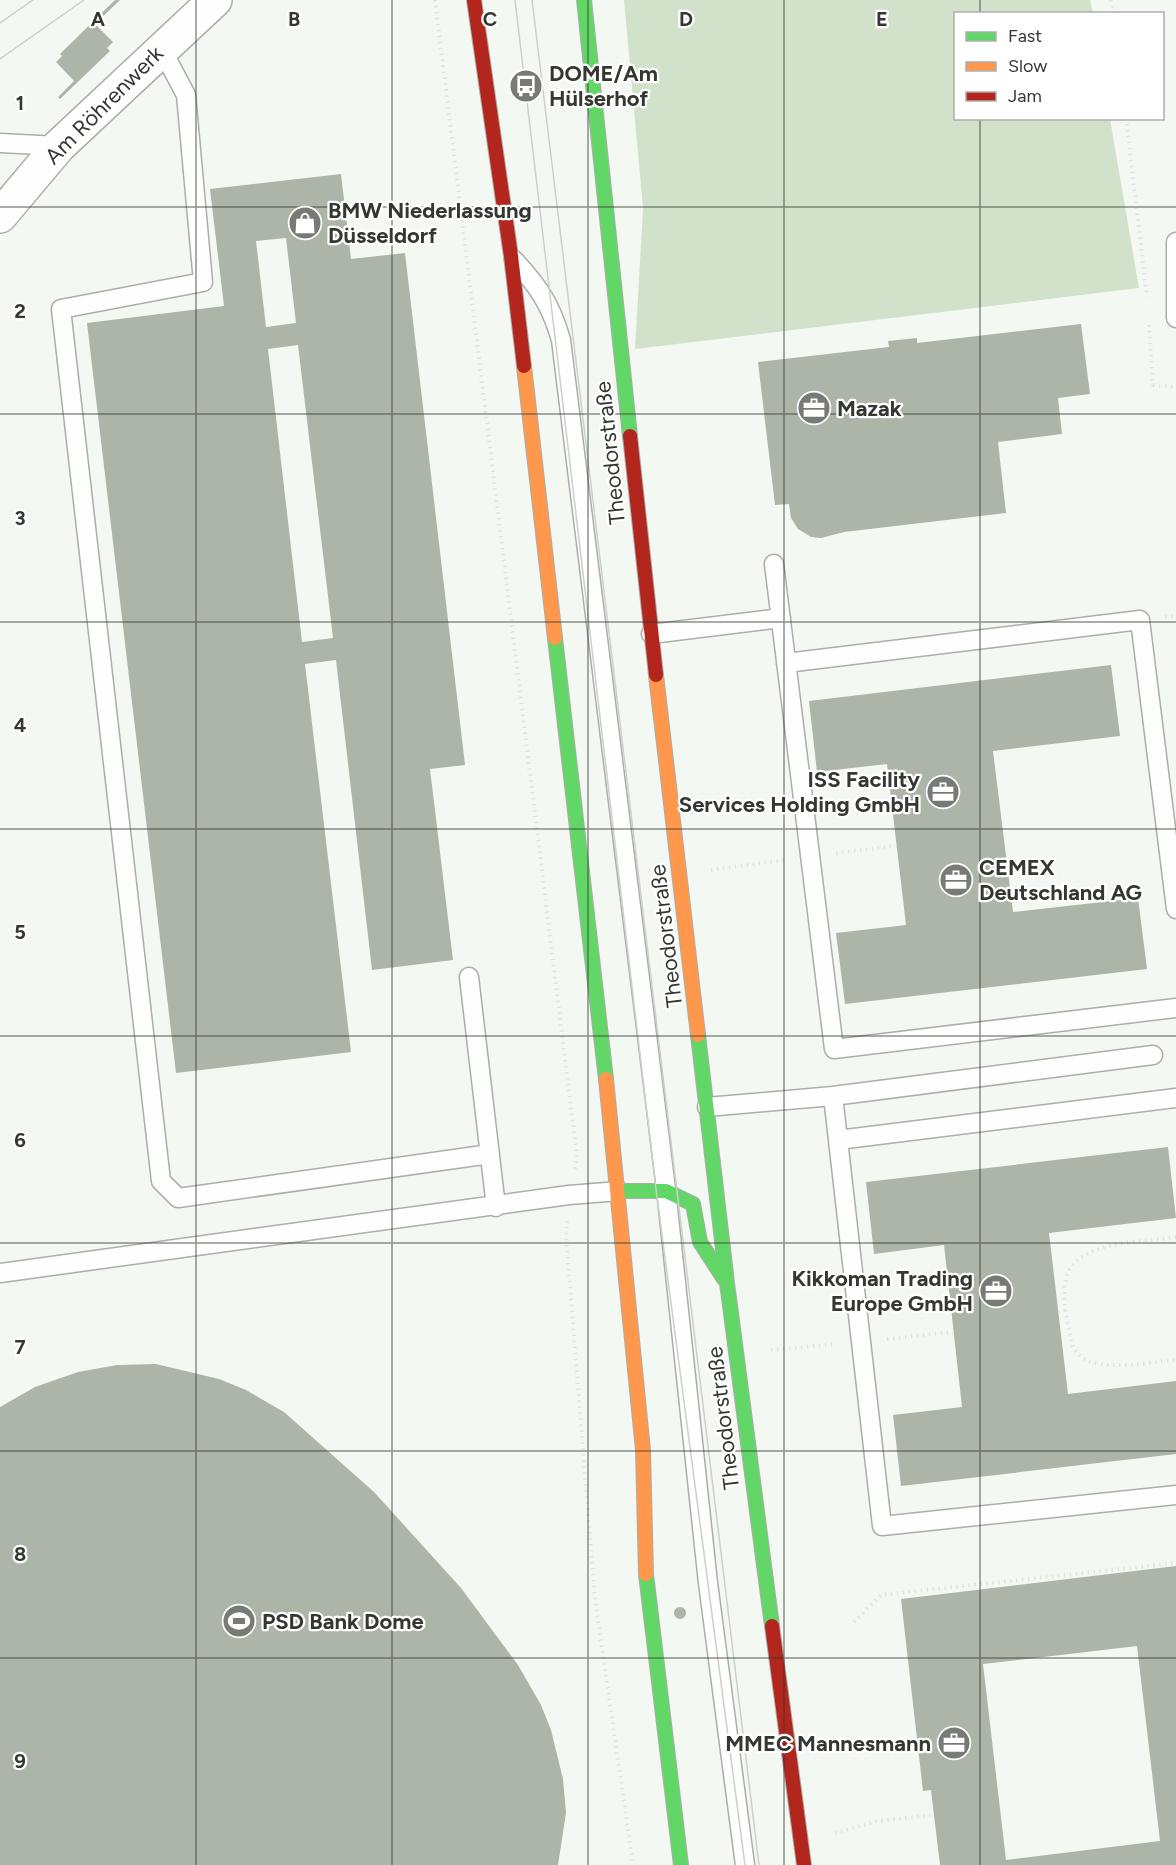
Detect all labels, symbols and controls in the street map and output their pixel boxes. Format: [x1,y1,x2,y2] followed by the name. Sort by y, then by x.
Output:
[91,7,106,31] text: A
[288,7,300,31] text: B
[483,7,497,31] text: C
[679,7,693,31] text: D
[876,7,888,31] text: E
[954,12,1164,120] legend
[1008,25,1042,47] text: Fast
[39,40,169,170] street label: Am Röhrenwerk
[1008,55,1047,77] text: Slow
[549,60,658,112] place label: DOME/Am Hülserhof
[508,68,544,104] bus stop icon: DOME/Am Hülserhof
[1008,85,1042,107] text: Jam
[16,91,24,115] text: 1
[328,197,532,249] place label: BMW Niederlassung Düsseldorf
[287,205,323,241] shop icon: BMW Niederlassung Düsseldorf
[14,299,26,323] text: 2
[589,380,631,526] street label: Theodorstraße
[796,390,832,426] office icon: Mazak
[837,395,902,422] place label: Mazak
[14,506,26,530] text: 3
[14,713,27,737] text: 4
[679,766,920,818] place label: ISS Facility Services Holding GmbH
[925,774,961,810] office icon: ISS Facility Services Holding GmbH
[979,854,1142,906] place label: CEMEX Deutschland AG
[938,862,974,898] office icon: CEMEX Deutschland AG
[644,863,688,1009] street label: Theodorstraße
[14,920,26,944] text: 5
[14,1128,26,1152] text: 6
[791,1265,973,1317] place label: Kikkoman Trading Europe GmbH
[978,1273,1014,1309] office icon: Kikkoman Trading Europe GmbH
[14,1335,26,1359] text: 7
[701,1345,745,1491] street label: Theodorstraße
[14,1542,26,1566] text: 8
[221,1603,257,1639] sports icon: PSD Bank Dome
[262,1608,424,1635] place label: PSD Bank Dome
[936,1725,972,1761] office icon: MMEC Mannesmann
[725,1730,931,1757] place label: MMEC Mannesmann
[14,1749,26,1773] text: 9

